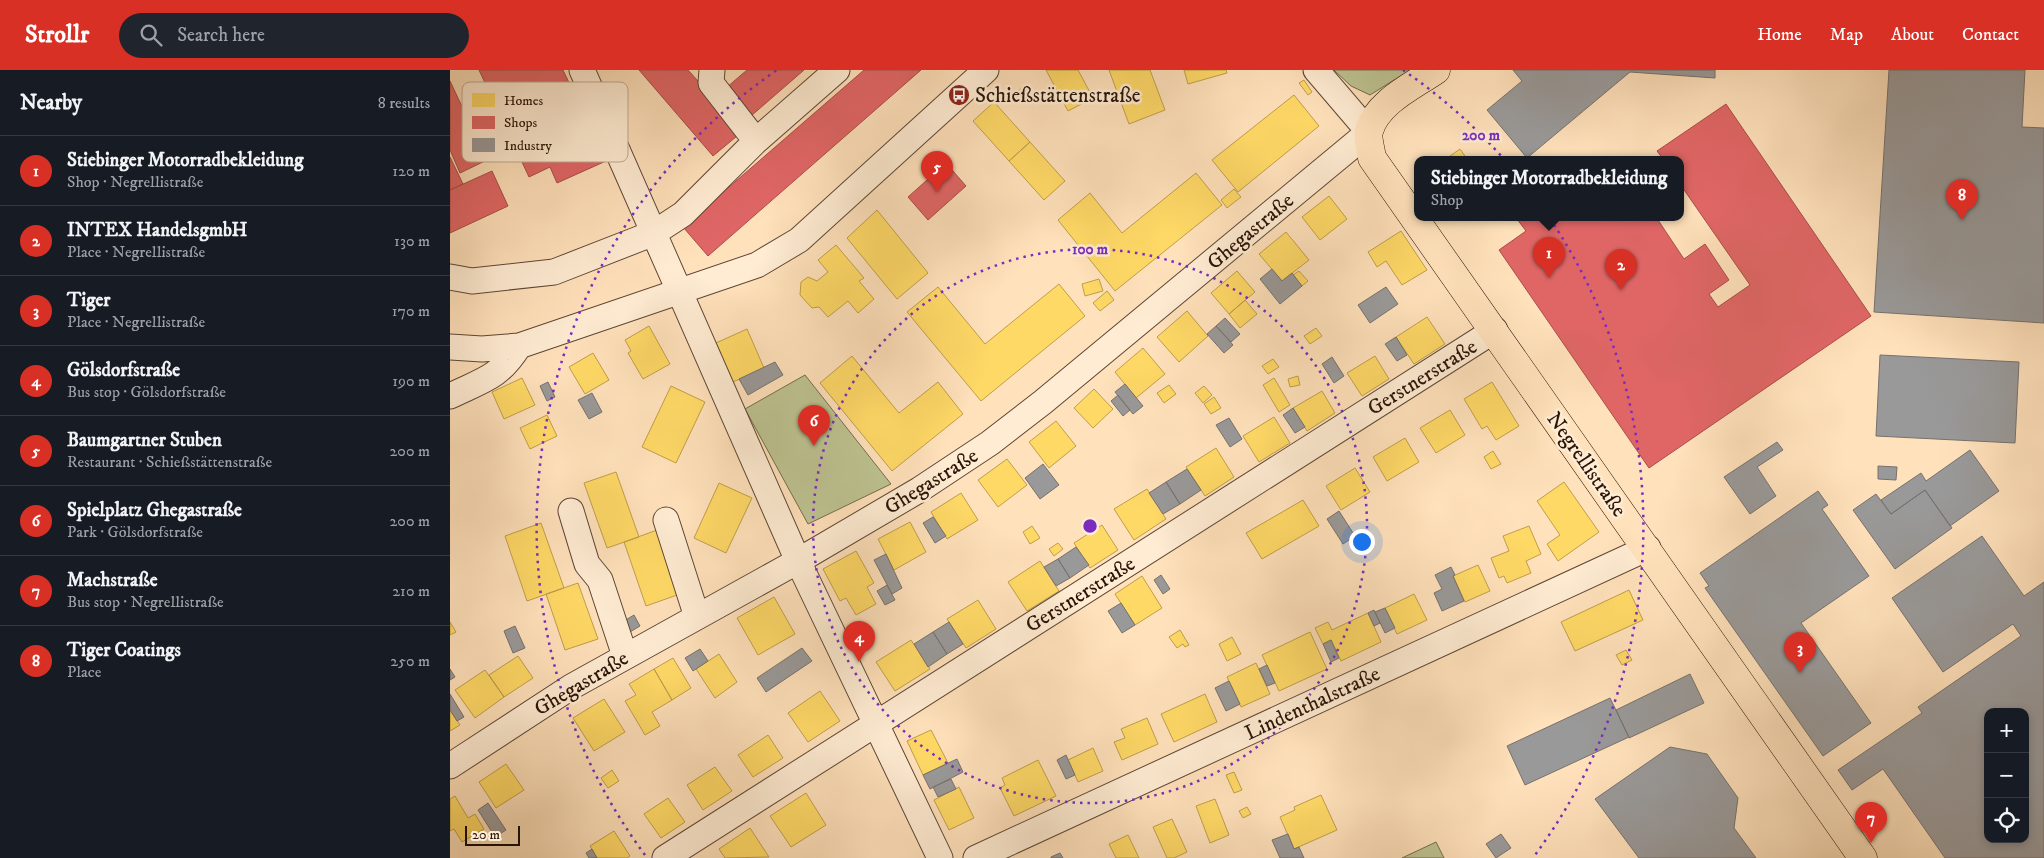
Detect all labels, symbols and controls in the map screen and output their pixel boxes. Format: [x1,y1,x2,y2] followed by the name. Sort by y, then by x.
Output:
[119,13,469,58] search box
[25,20,89,50] text: Strollr
[137,21,165,49] icon: search
[177,24,265,47] text: Search here
[1757,24,1802,46] text: Home
[1830,24,1863,46] text: Map
[1891,24,1934,46] text: About
[1962,24,2019,46] text: Contact
[462,82,628,162] legend
[947,83,971,107] bus stop icon: Schießstättenstraße
[975,83,1141,109] place label: Schießstättenstraße
[20,90,82,116] text: Nearby
[504,92,544,110] text: Homes
[378,93,430,113] text: 8 results
[504,114,537,132] text: Shops
[1462,126,1501,145] text: 200 m
[504,137,552,155] text: Industry
[67,149,304,172] text: Stiebinger Motorradbekleidung
[921,151,953,192] pin: 5
[1414,156,1684,221] popup
[33,161,39,181] text: 1
[392,161,430,181] text: 120 m
[1431,167,1667,190] text: Stiebinger Motorradbekleidung
[67,172,203,192] text: Shop · Negrellistraße
[1946,179,1978,220] pin: 8
[1202,188,1300,276] street label: Ghegastraße
[1431,190,1463,210] text: Shop
[67,219,248,242] text: INTEX HandelsgmbH
[32,231,40,251] text: 2
[394,231,430,251] text: 130 m
[1533,237,1565,278] pin: 1
[1072,240,1109,259] text: 100 m
[67,242,205,262] text: Place · Negrellistraße
[1605,249,1637,290] pin: 2
[67,289,110,312] text: Tiger
[33,301,39,321] text: 3
[392,301,430,321] text: 170 m
[67,312,205,332] text: Place · Negrellistraße
[1363,334,1482,422] street label: Gerstnerstraße
[67,359,180,382] text: Gölsdorfstraße
[31,371,41,391] text: 4
[392,371,430,391] text: 190 m
[67,382,226,402] text: Bus stop · Gölsdorfstraße
[798,405,830,446] pin: 6
[1540,407,1632,522] street label: Negrellistraße
[67,429,222,452] text: Baumgartner Stuben
[32,441,40,461] text: 5
[389,441,430,461] text: 200 m
[880,443,983,521] street label: Ghegastraße
[67,452,272,472] text: Restaurant · Schießstättenstraße
[67,499,242,522] text: Spielplatz Ghegastraße
[32,511,40,531] text: 6
[389,511,430,531] text: 200 m
[1081,517,1099,535] centre of rings
[67,522,203,542] text: Park · Gölsdorfstraße
[1349,529,1375,555] your location
[1021,551,1140,639] street label: Gerstnerstraße
[67,569,158,592] text: Machstraße
[32,581,40,601] text: 7
[392,581,430,601] text: 210 m
[67,592,224,612] text: Bus stop · Negrellistraße
[843,621,875,662] pin: 4
[1784,632,1816,673] pin: 3
[67,639,181,662] text: Tiger Coatings
[530,645,634,722] street label: Ghegastraße
[32,651,40,671] text: 8
[390,651,430,671] text: 250 m
[1241,661,1384,747] street label: Lindenthalstraße
[67,662,101,682] text: Place
[1984,708,2029,843] map controls
[1984,708,2029,753] button: +
[1984,753,2029,798] button: −
[1984,798,2029,843] button: locate
[1855,802,1887,843] pin: 7
[465,823,520,846] scale bar
[472,826,500,844] text: 20 m

